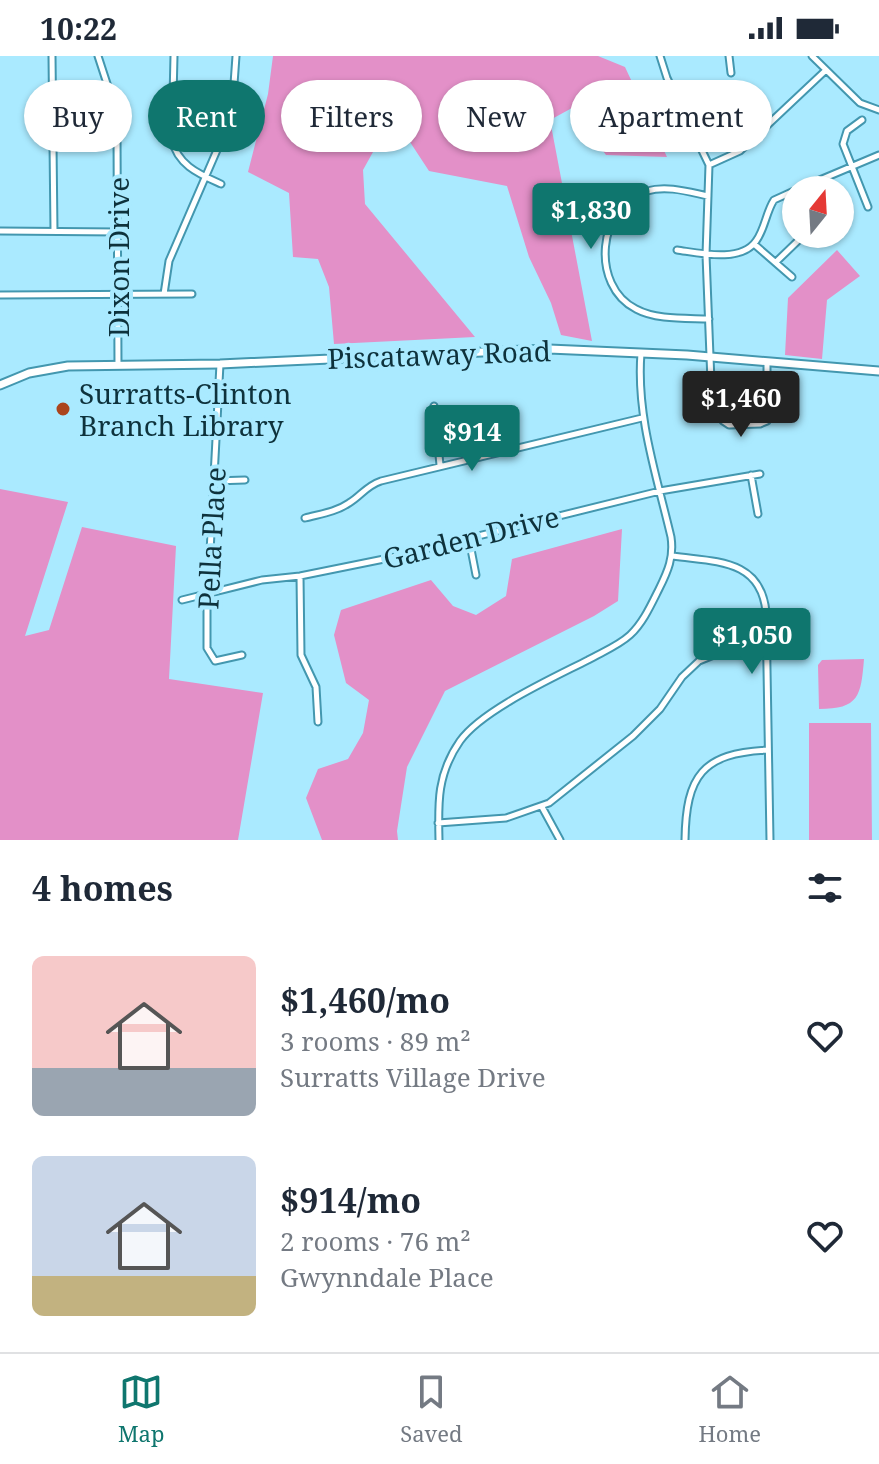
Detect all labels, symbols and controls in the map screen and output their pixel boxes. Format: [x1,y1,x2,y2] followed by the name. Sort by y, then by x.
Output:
[40,8,117,49] text: 10:22
[24,80,132,152] chip: Buy
[148,80,265,152] chip: Rent
[281,80,422,152] chip: Filters
[438,80,554,152] chip: New
[570,80,772,152] chip: Apartment
[782,176,854,248] north arrow
[782,176,854,248] map controls
[99,177,137,337] street label: Dixon Drive
[526,183,656,251] pin: $1,830
[550,191,632,227] text: $1,830
[327,331,551,377] street label: Piscataway Road
[676,371,806,439] pin: $1,460
[79,374,292,444] place label: Surratts-Clinton Branch Library
[700,379,782,415] text: $1,460
[54,400,72,418] marker: Surratts-Clinton Branch Library
[425,405,519,473] pin: $914
[443,413,501,449] text: $914
[188,466,234,610] street label: Pella Place
[379,497,563,577] street label: Garden Drive
[687,608,817,676] pin: $1,050
[711,616,793,652] text: $1,050
[32,865,173,911] text: 4 homes
[803,866,847,910] icon: filters
[280,977,450,1023] text: $1,460/mo
[96,988,192,1084] icon: home
[803,1014,847,1058] icon: heart
[280,1023,471,1059] text: 3 rooms · 89 m²
[280,1059,546,1095] text: Surratts Village Drive
[280,1177,421,1223] text: $914/mo
[96,1188,192,1284] icon: home
[803,1214,847,1258] icon: heart
[280,1223,471,1259] text: 2 rooms · 76 m²
[280,1259,494,1295] text: Gwynndale Place
[118,1370,164,1448] tab: Map
[400,1370,463,1448] tab: Saved
[698,1370,761,1448] tab: Home

